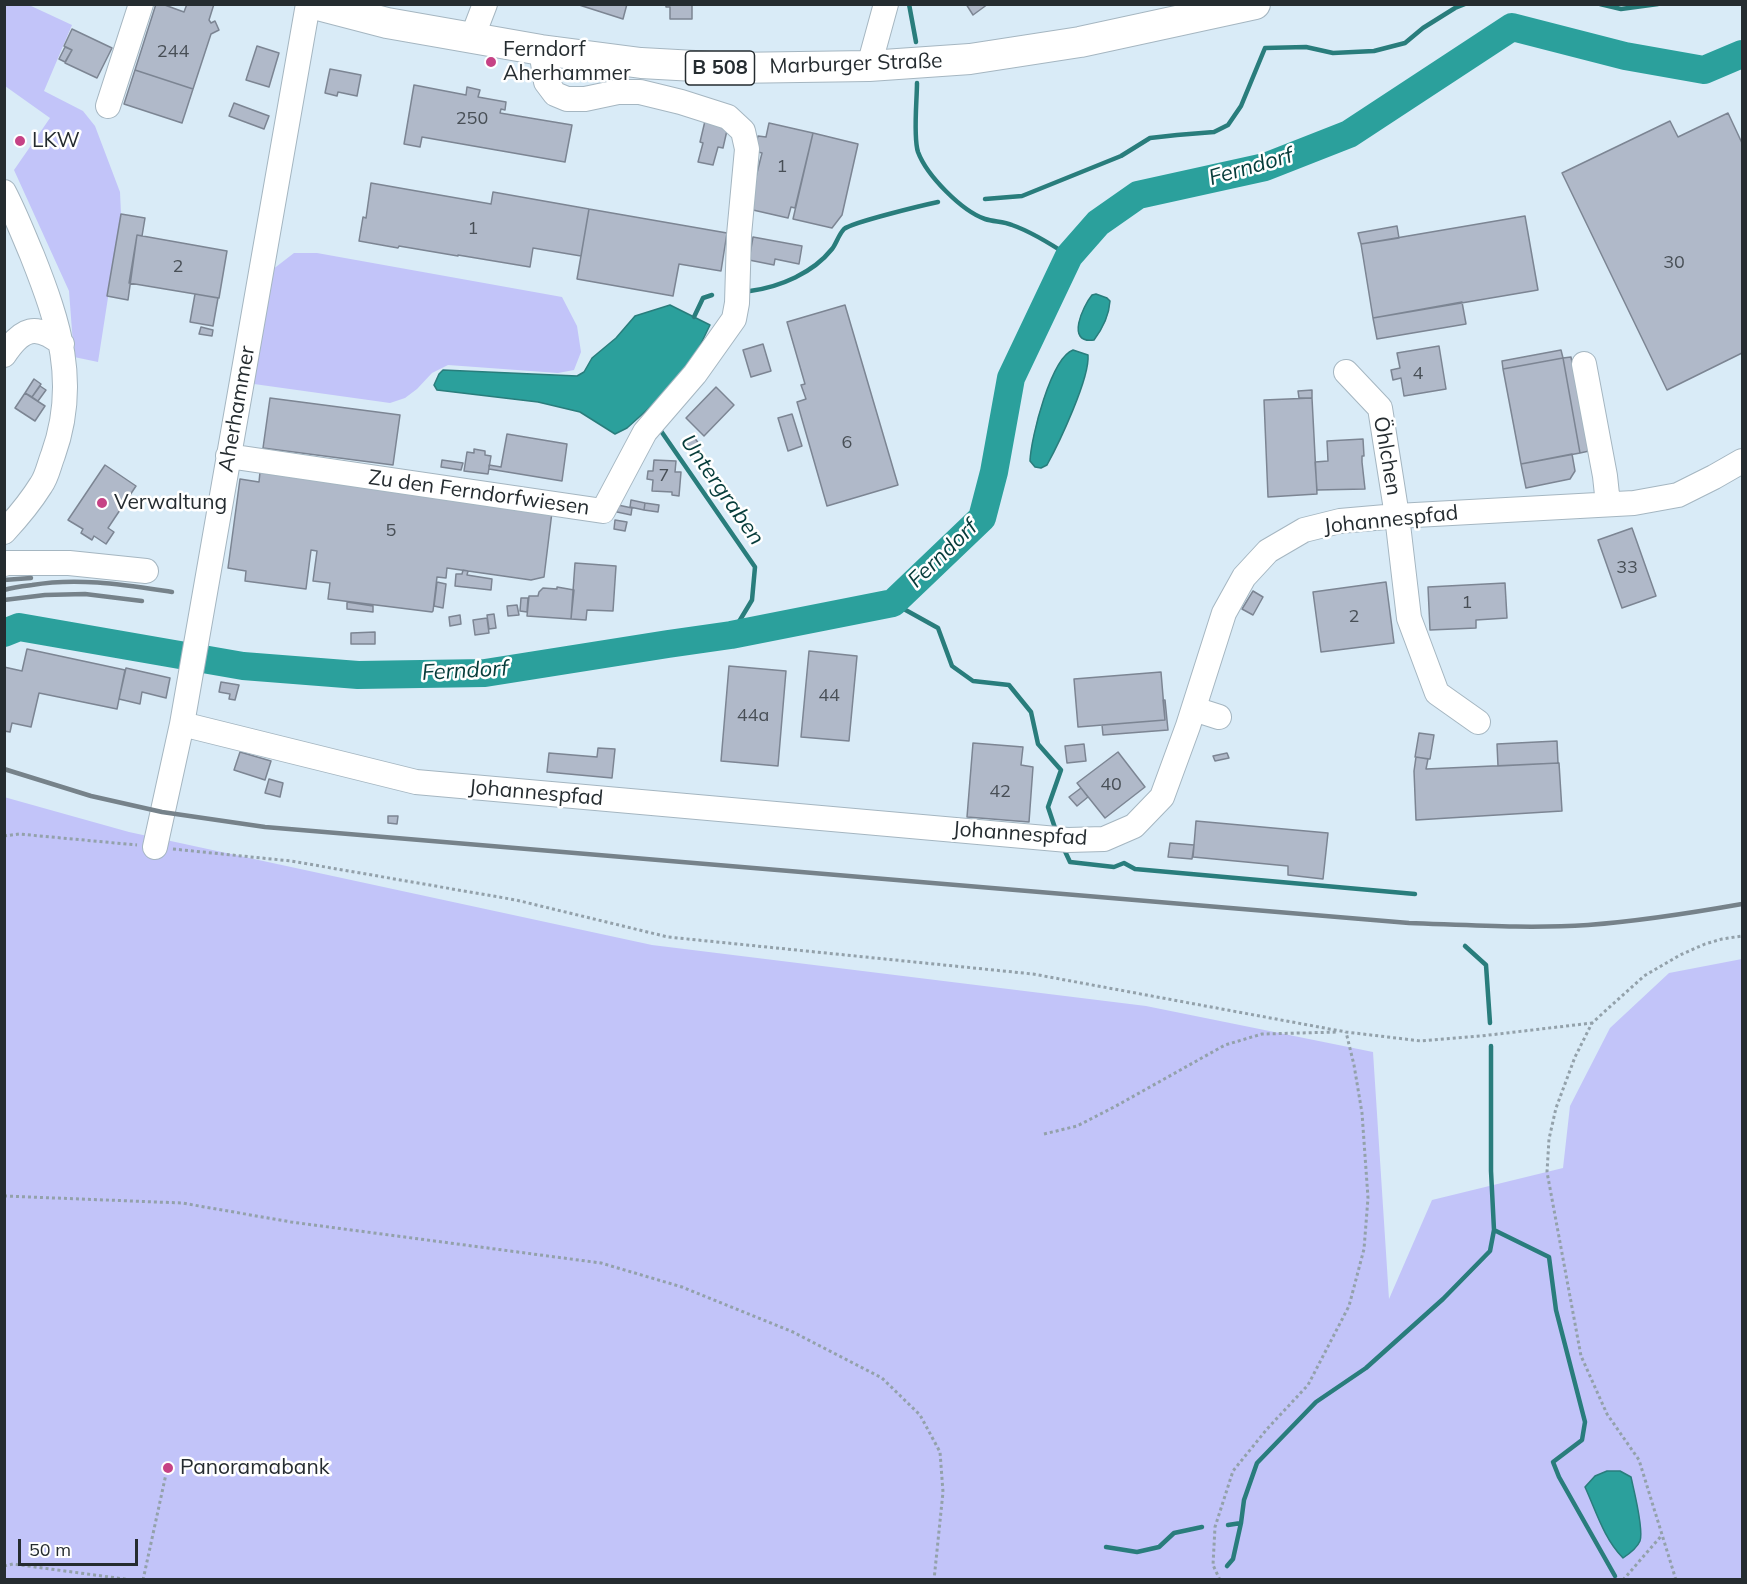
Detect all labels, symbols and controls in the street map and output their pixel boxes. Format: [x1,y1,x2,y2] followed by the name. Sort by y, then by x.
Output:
[503,37,631,87] place label: Ferndorf Aherhammer
[157,41,189,63] house number: 244
[769,48,943,80] street label: Marburger Straße
[686,51,754,85] road number: B 508
[484,55,498,69] marker: Ferndorf Aherhammer
[456,108,488,130] house number: 250
[32,128,80,154] place label: LKW
[13,134,27,148] marker: LKW
[1206,142,1296,192] water label: Ferndorf
[777,156,787,178] house number: 1
[468,218,478,240] house number: 1
[1663,252,1685,274] house number: 30
[173,256,183,278] house number: 2
[214,344,260,474] street label: Aherhammer
[1413,363,1423,385] house number: 4
[1368,414,1406,498] street label: Öhlchen
[674,430,770,550] water label: Untergraben
[842,432,852,454] house number: 6
[367,465,591,521] street label: Zu den Ferndorfwiesen
[659,465,669,487] house number: 7
[114,490,227,516] place label: Verwaltung
[95,496,109,510] marker: Verwaltung
[1323,500,1459,540] street label: Johannespfad
[903,514,983,594] water label: Ferndorf
[386,520,396,542] house number: 5
[1616,557,1638,579] house number: 33
[1462,592,1472,614] house number: 1
[1349,606,1359,628] house number: 2
[421,656,509,686] water label: Ferndorf
[818,685,840,707] house number: 44
[737,705,769,727] house number: 44a
[1100,774,1122,796] house number: 40
[468,775,604,811] street label: Johannespfad
[989,781,1011,803] house number: 42
[952,817,1088,851] street label: Johannespfad
[180,1455,330,1481] place label: Panoramabank
[161,1461,175,1475] marker: Panoramabank
[21,1527,141,1565] scale bar
[29,1538,71,1561] text: 50 m

